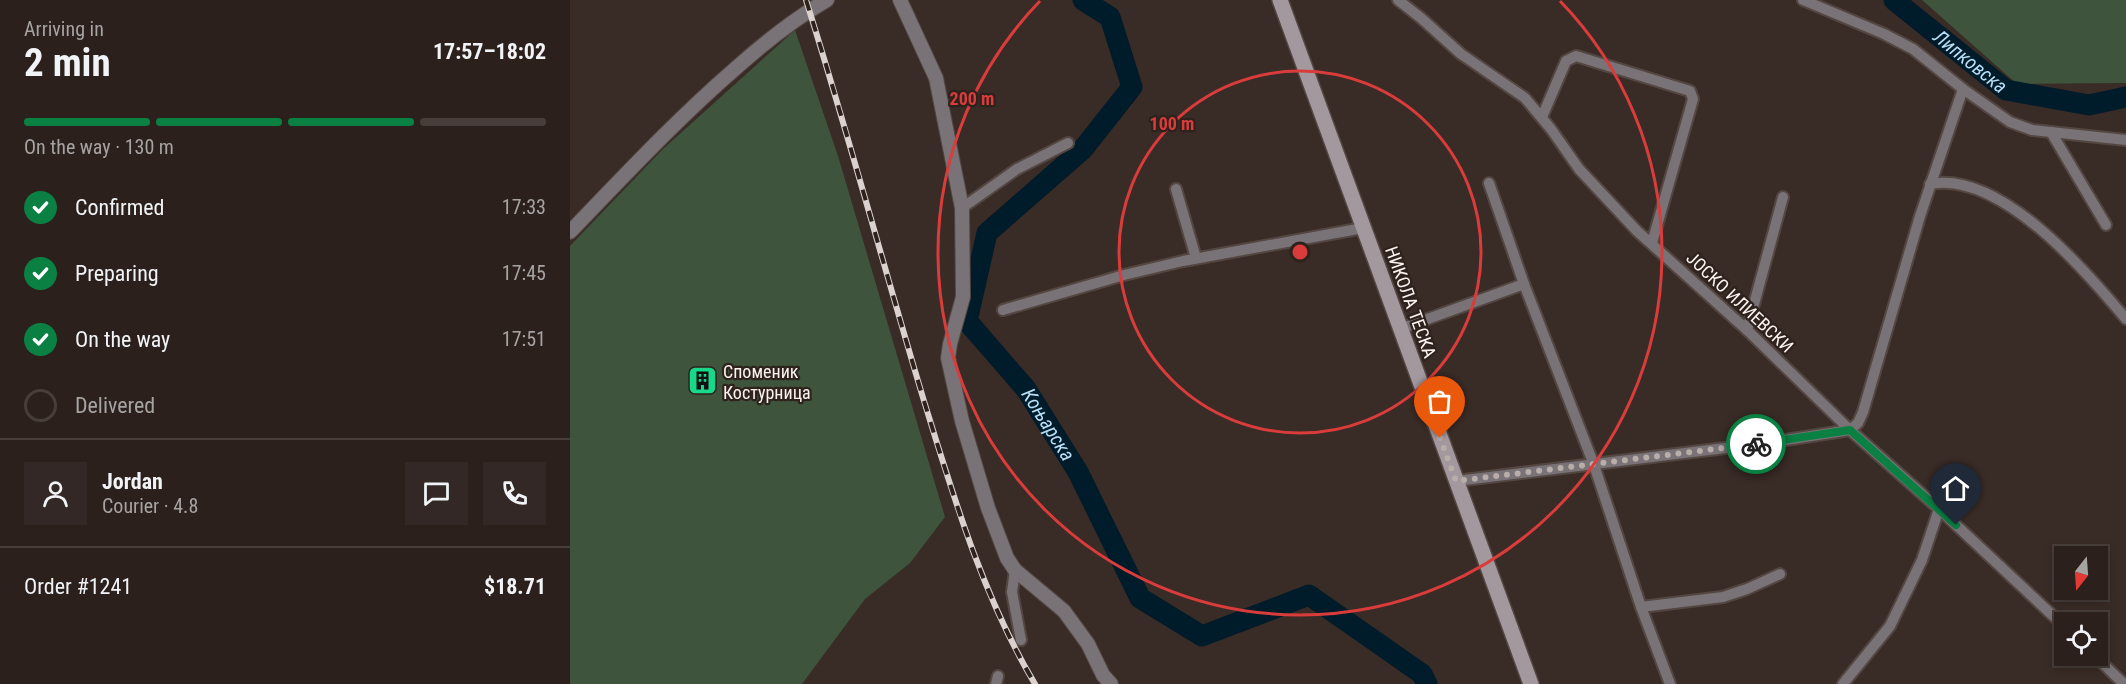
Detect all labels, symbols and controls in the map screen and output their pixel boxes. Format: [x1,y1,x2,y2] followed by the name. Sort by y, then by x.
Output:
[24,17,104,41] text: Arriving in
[1928,24,2012,98] water label: Липковска
[433,39,546,64] text: 17:57–18:02
[24,40,111,86] text: 2 min
[950,88,994,109] text: 200 m
[1150,113,1194,134] text: 100 m
[24,135,174,159] text: On the way · 130 m
[24,191,57,224] icon: check
[75,195,164,220] text: Confirmed
[502,195,546,219] text: 17:33
[1290,242,1310,262] centre of rings
[1381,243,1441,361] street label: НИКОЛА ТЕСКА
[1682,247,1798,357] street label: ЈОСКО ИЛИЕВСКИ
[24,257,57,290] icon: check
[75,261,159,286] text: Preparing
[502,261,546,285] text: 17:45
[24,323,57,356] icon: check
[75,327,170,352] text: On the way
[502,327,546,351] text: 17:51
[723,361,811,403] place label: Споменик Костурница
[686,365,718,397] building icon: Споменик Костурница
[1414,376,1465,438] pin
[1016,384,1080,465] water label: Коњарска
[1423,385,1456,418] icon: bag
[75,393,155,418] text: Delivered
[1726,414,1786,474] courier
[1740,428,1773,461] icon: bike
[24,462,87,525] button: person
[405,462,468,525] button: chat
[483,462,546,525] button: phone
[1930,463,1981,525] pin
[102,469,163,494] text: Jordan
[1939,472,1972,505] icon: home
[102,494,198,518] text: Courier · 4.8
[2054,546,2108,600] north arrow
[2054,546,2108,666] map controls
[24,574,132,599] text: Order #1241
[484,574,546,599] text: $18.71
[2054,612,2108,666] button: locate

